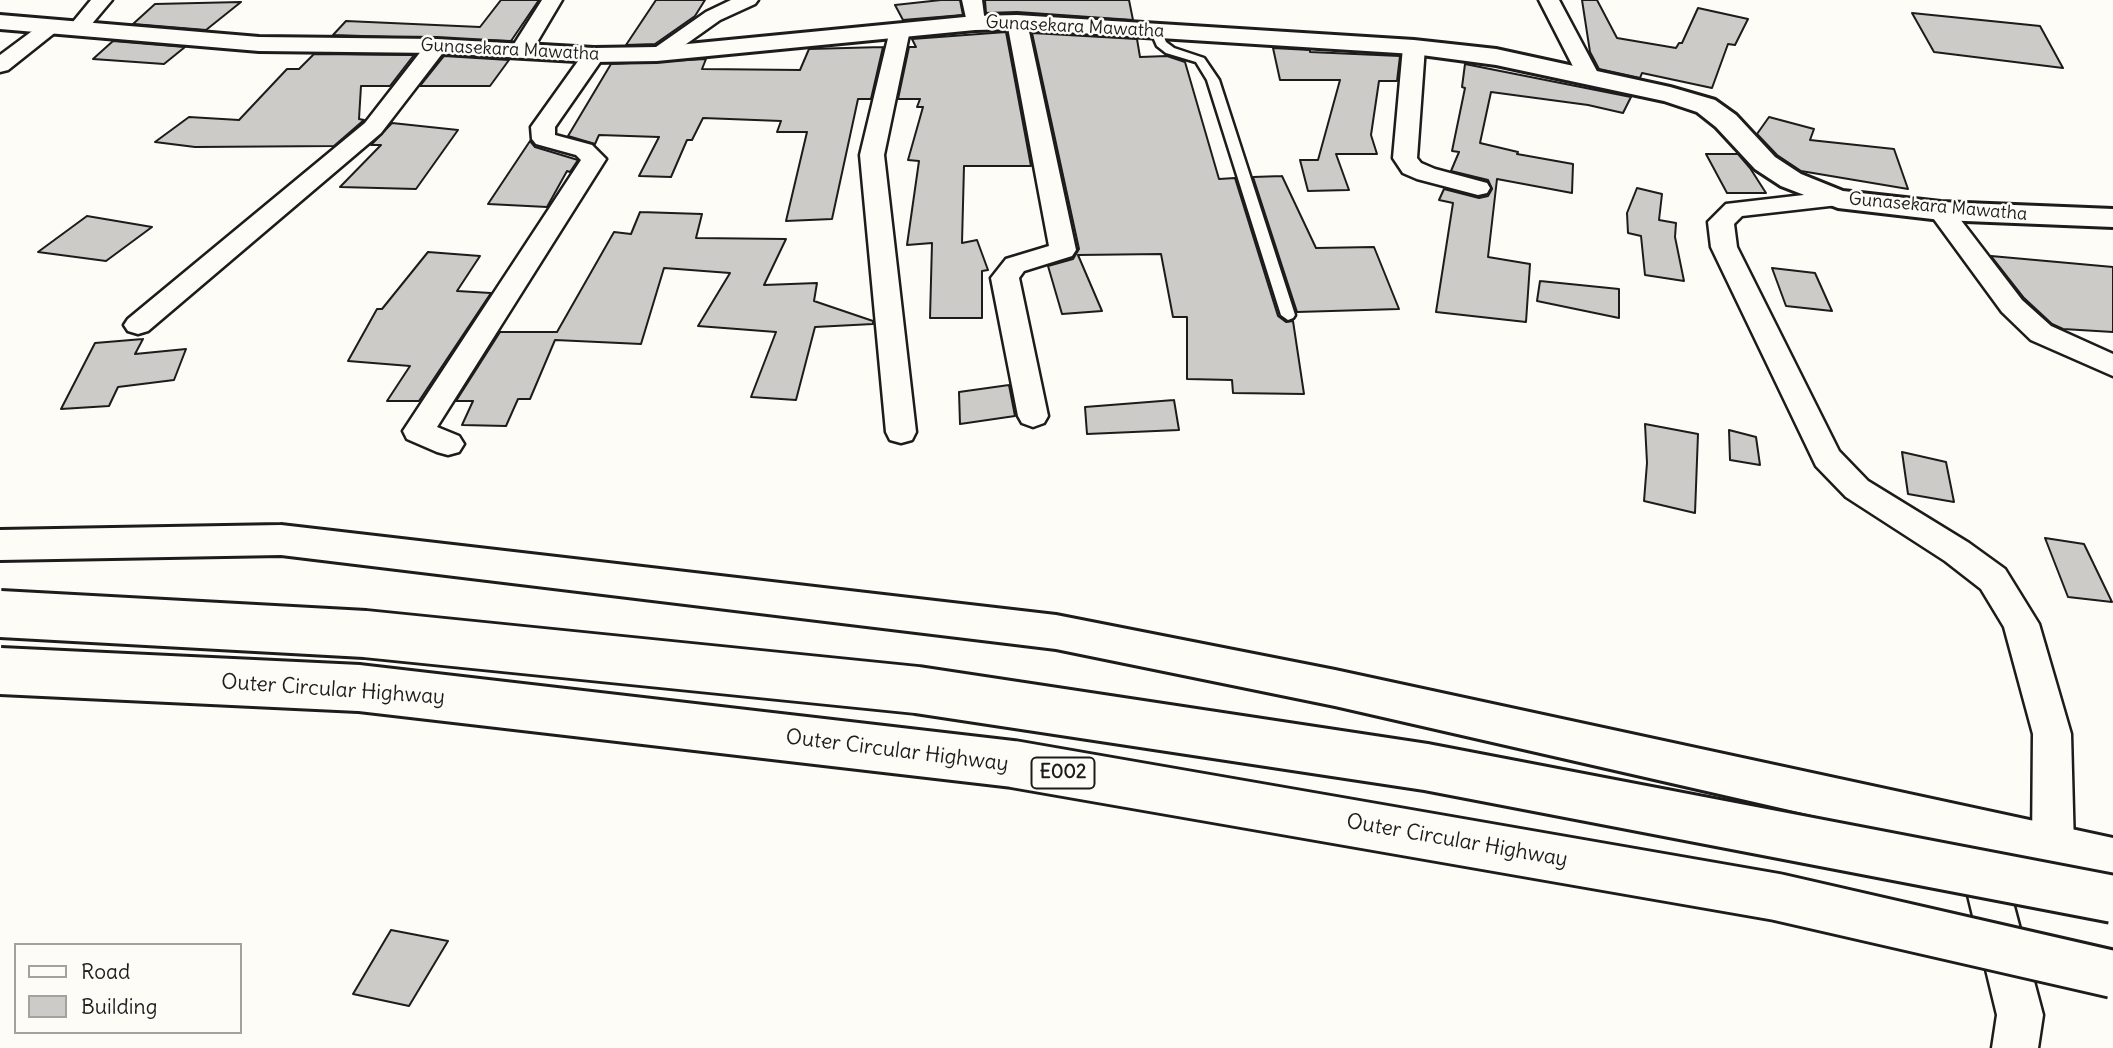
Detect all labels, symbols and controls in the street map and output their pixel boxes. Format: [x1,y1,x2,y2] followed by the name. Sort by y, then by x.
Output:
[985,12,1165,42] street label: Gunasekara Mawatha
[420,35,600,65] street label: Gunasekara Mawatha
[1848,188,2028,226] street label: Gunasekara Mawatha
[220,670,446,710] street label: Outer Circular Highway
[784,725,1010,777] street label: Outer Circular Highway
[1032,758,1094,788] road number: E002
[1344,809,1570,873] street label: Outer Circular Highway
[14,943,242,1034] legend
[81,958,130,985] text: Road
[81,993,157,1020] text: Building

